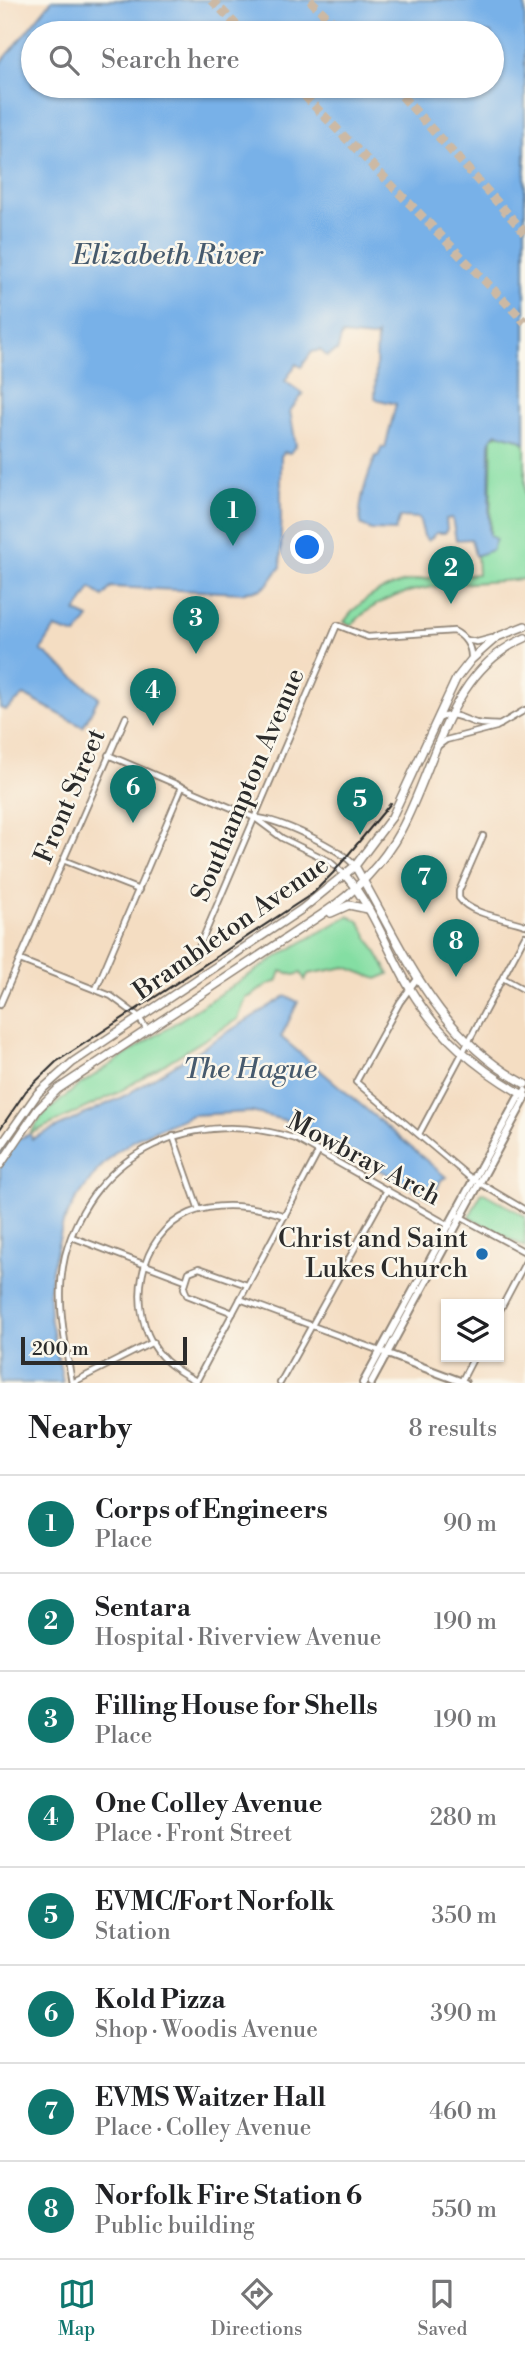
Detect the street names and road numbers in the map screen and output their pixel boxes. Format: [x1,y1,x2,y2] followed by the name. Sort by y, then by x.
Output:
[184,664,312,906] street label: Southampton Avenue
[27,724,113,868] street label: Front Street
[126,849,335,1008] street label: Brambleton Avenue
[282,1105,446,1213] street label: Mowbray Arch

